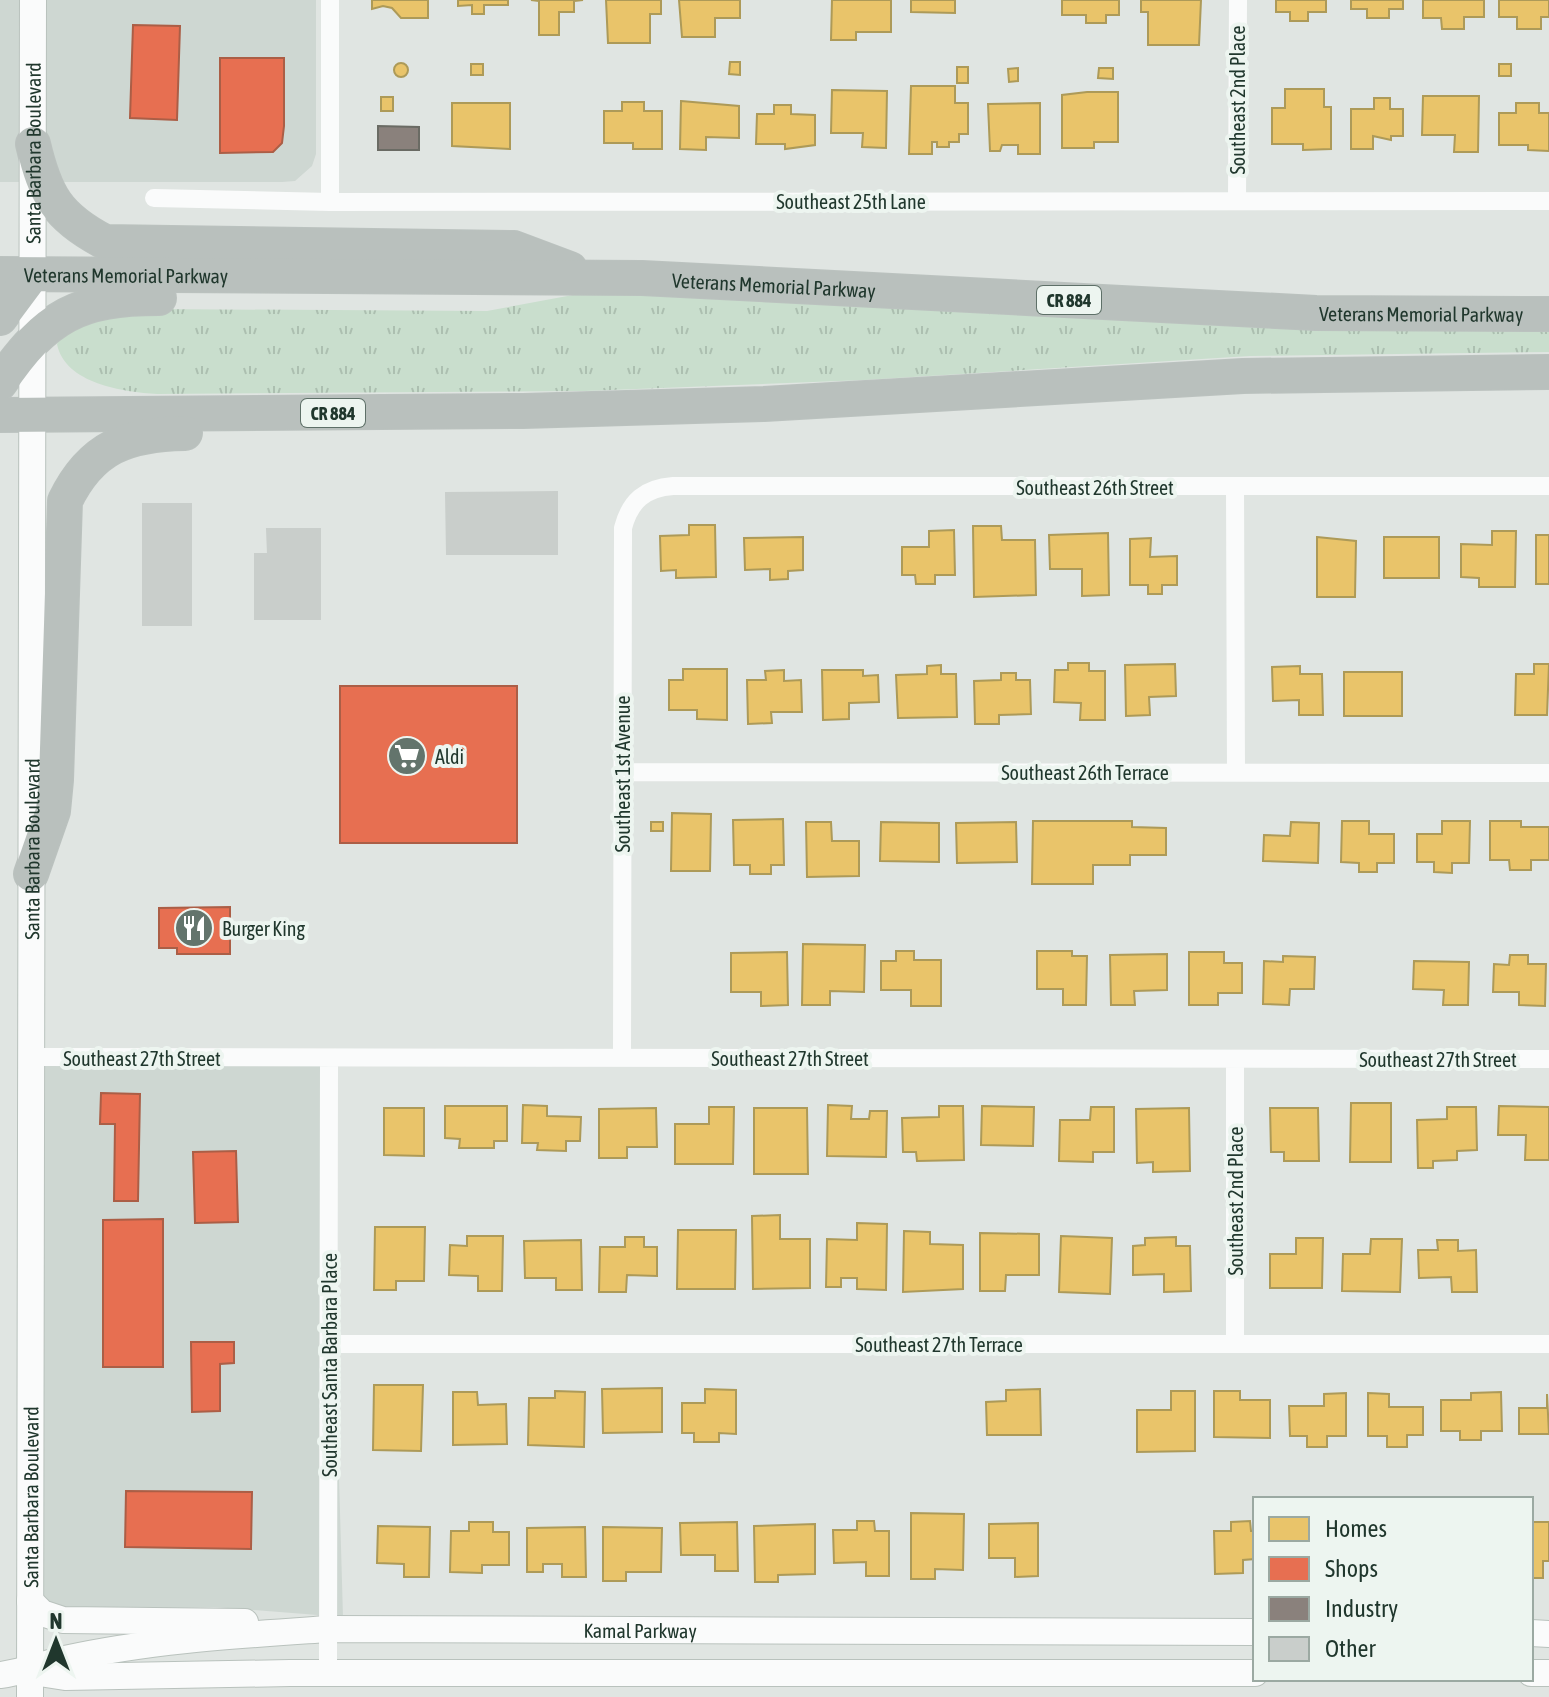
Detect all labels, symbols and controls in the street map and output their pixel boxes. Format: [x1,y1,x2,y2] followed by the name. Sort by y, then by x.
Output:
[1226,25,1249,175] street label: Southeast 2nd Place
[21,62,44,244] street label: Santa Barbara Boulevard
[776,190,926,213] street label: Southeast 25th Lane
[24,263,228,287] street label: Veterans Memorial Parkway
[671,268,876,302] street label: Veterans Memorial Parkway
[1037,286,1101,314] road number: CR 884
[1319,302,1523,325] street label: Veterans Memorial Parkway
[301,399,365,427] road number: CR 884
[1016,476,1174,499] street label: Southeast 26th Street
[611,695,634,853] street label: Southeast 1st Avenue
[386,735,428,777] supermarket icon: Aldi
[435,745,464,768] place label: Aldi
[20,758,43,940] street label: Santa Barbara Boulevard
[1001,761,1169,784] street label: Southeast 26th Terrace
[173,907,215,949] restaurant icon: Burger King
[222,917,305,940] place label: Burger King
[63,1047,221,1070] street label: Southeast 27th Street
[711,1047,869,1070] street label: Southeast 27th Street
[1359,1048,1517,1071] street label: Southeast 27th Street
[1224,1126,1247,1276] street label: Southeast 2nd Place
[318,1253,341,1477] street label: Southeast Santa Barbara Place
[855,1333,1023,1356] street label: Southeast 27th Terrace
[19,1406,42,1588] street label: Santa Barbara Boulevard
[1253,1497,1533,1681] legend
[1325,1515,1387,1542] text: Homes
[1325,1555,1378,1582] text: Shops
[1325,1595,1398,1622] text: Industry
[16,1601,96,1681] north arrow
[50,1608,62,1634] text: N
[583,1618,697,1642] street label: Kamal Parkway
[1325,1635,1376,1662] text: Other

